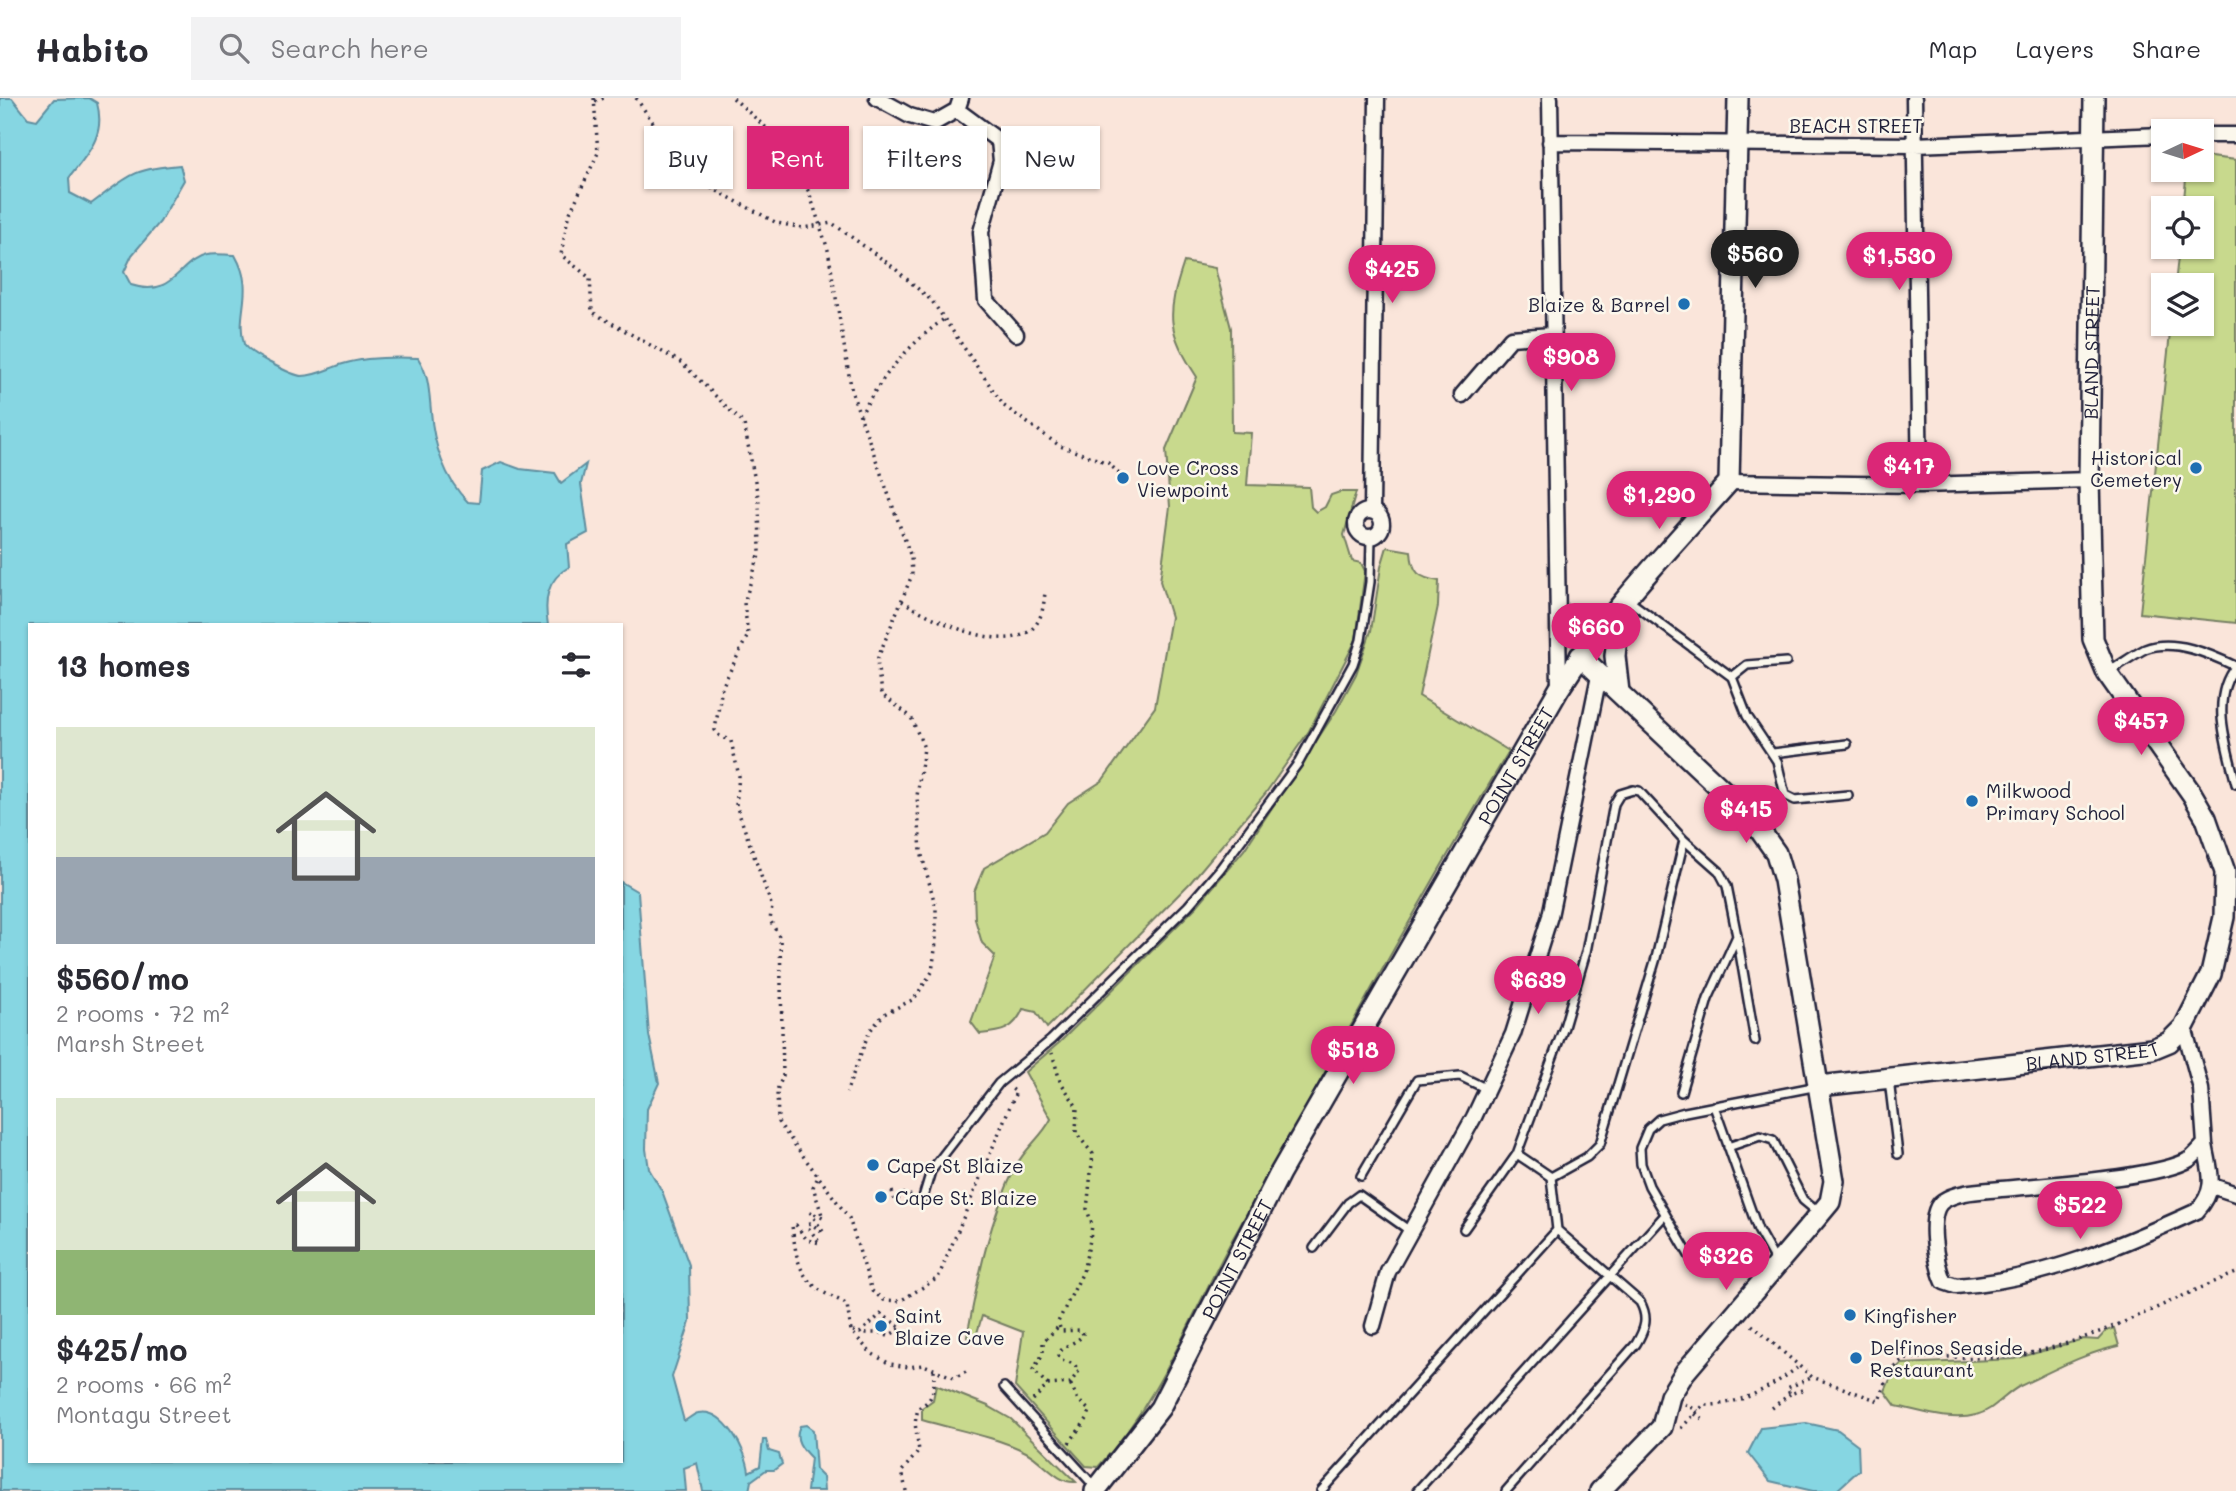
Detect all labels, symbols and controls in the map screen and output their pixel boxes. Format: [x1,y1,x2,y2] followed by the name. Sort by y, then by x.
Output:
[191,17,681,80] search box
[35,27,149,70] text: Habito
[215,29,253,67] icon: search
[271,31,429,65] text: Search here
[1929,33,1977,64] text: Map
[2015,33,2094,64] text: Layers
[2132,33,2201,64] text: Share
[1789,113,1923,138] street label: BEACH STREET
[2151,119,2214,182] north arrow
[2151,119,2214,336] map controls
[644,126,733,189] chip: Buy
[747,126,849,189] chip: Rent
[863,126,987,189] chip: Filters
[1001,126,1100,189] chip: New
[2151,196,2214,259] button: locate
[1714,230,1796,290] pin: $560
[1842,232,1956,292] pin: $1,530
[1727,238,1783,268] text: $560
[1862,240,1936,270] text: $1,530
[1351,246,1433,305] pin: $425
[1364,253,1420,283] text: $425
[2151,273,2214,336] button: layers
[2077,285,2104,420] street label: BLAND STREET
[1528,292,1670,317] place label: Blaize & Barrel
[1676,296,1692,312] marker: Blaize & Barrel
[1530,334,1612,393] pin: $908
[1542,341,1600,371] text: $908
[1868,442,1950,502] pin: $417
[2090,445,2182,492] place label: Historical Cemetery
[1883,450,1935,480] text: $417
[1137,455,1239,502] place label: Love Cross Viewpoint
[2188,460,2204,476] marker: Historical Cemetery
[1115,470,1131,486] marker: Love Cross Viewpoint
[1602,472,1716,531] pin: $1,290
[1623,479,1695,509] text: $1,290
[1555,603,1637,663] pin: $660
[1568,611,1624,641] text: $660
[56,645,191,685] text: 13 homes
[557,646,595,684] icon: filters
[2100,698,2182,757] pin: $457
[1471,702,1559,828] street label: POINT STREET
[2113,705,2169,735] text: $457
[263,773,389,899] icon: home
[1986,778,2125,825] place label: Milkwood Primary School
[1705,786,1787,845] pin: $415
[1720,793,1772,823] text: $415
[1964,793,1980,809] marker: Milkwood Primary School
[1497,956,1579,1016] pin: $639
[56,958,189,998] text: $560/mo
[1510,964,1566,994] text: $639
[56,998,229,1028] text: 2 rooms · 72 m²
[1312,1026,1394,1086] pin: $518
[56,1028,205,1058] text: Marsh Street
[1327,1034,1379,1064] text: $518
[2024,1035,2163,1075] street label: BLAND STREET
[263,1144,389,1270] icon: home
[887,1153,1024,1178] place label: Cape St Blaize
[865,1157,881,1173] marker: Cape St Blaize
[2039,1182,2121,1241] pin: $522
[895,1185,1037,1210] place label: Cape St. Blaize
[873,1189,889,1205] marker: Cape St. Blaize
[2053,1189,2107,1219] text: $522
[1195,1194,1277,1323] street label: POINT STREET
[1685,1232,1767,1292] pin: $326
[1699,1240,1753,1270] text: $326
[895,1303,1005,1350] place label: Saint Blaize Cave
[1864,1303,1957,1328] place label: Kingfisher
[1842,1307,1858,1323] marker: Kingfisher
[873,1318,889,1334] marker: Saint Blaize Cave
[56,1329,187,1369] text: $425/mo
[1870,1335,2023,1382] place label: Delfinos Seaside Restaurant
[1848,1350,1864,1366] marker: Delfinos Seaside Restaurant
[56,1369,231,1399] text: 2 rooms · 66 m²
[56,1399,232,1429] text: Montagu Street

